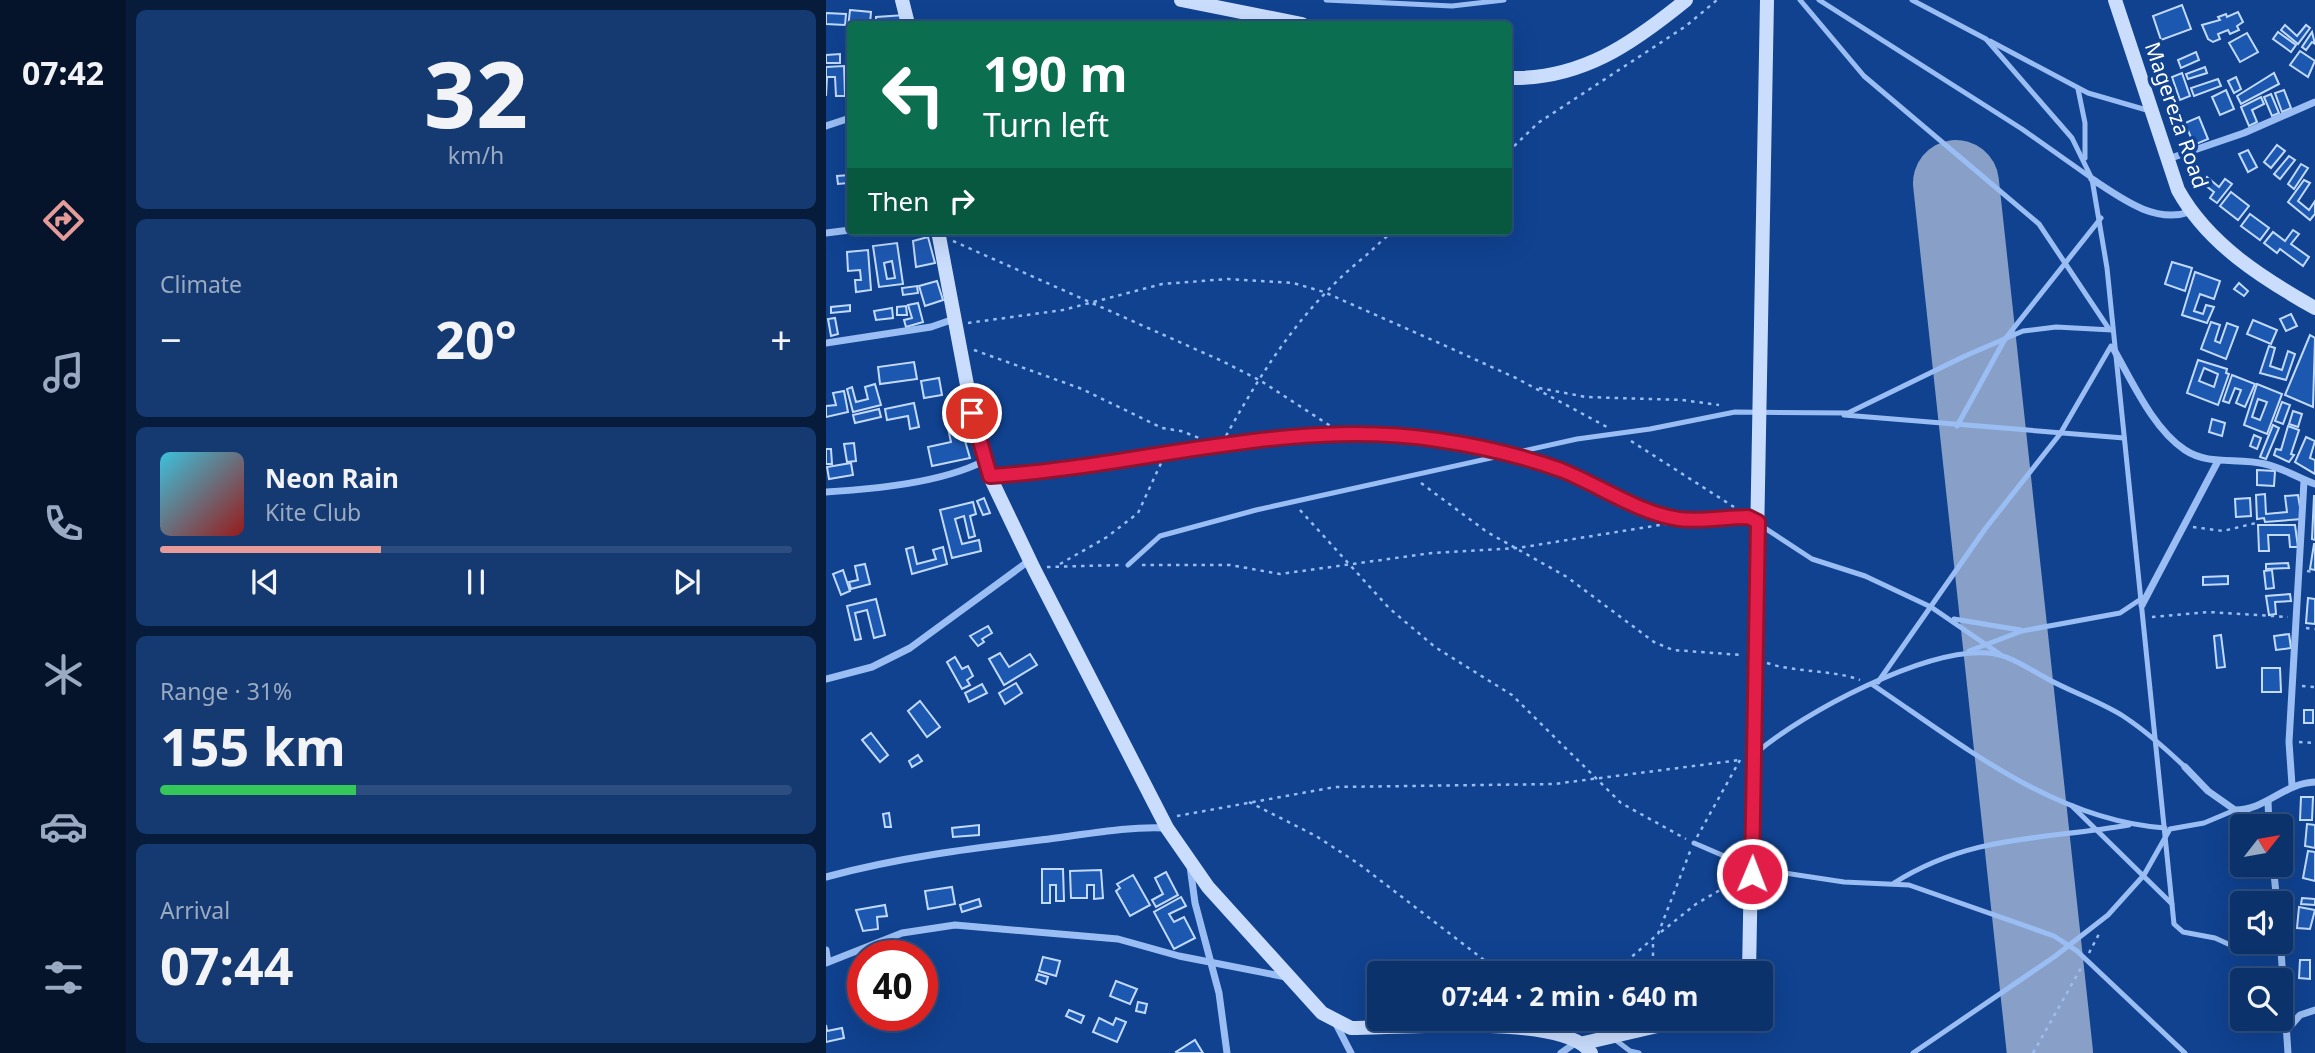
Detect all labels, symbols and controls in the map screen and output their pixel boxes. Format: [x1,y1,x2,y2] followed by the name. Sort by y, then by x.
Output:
[424,31,528,155] text: 32
[2139,38,2215,192] street label: Magereza Road
[983,40,1128,106] text: 190 m
[868,49,959,140] icon: left
[22,51,104,94] text: 07:42
[983,103,1109,146] text: Turn left
[448,139,504,171] text: km/h
[943,182,981,220] icon: right
[868,183,929,219] text: Then
[39,196,88,245] icon: directions
[160,268,242,300] text: Climate
[435,303,517,374] text: 20°
[160,313,182,365] text: −
[770,313,792,365] text: +
[39,348,88,397] icon: music
[942,383,1002,443] pin
[953,394,991,432] icon: arrive
[265,460,399,496] text: Neon Rain
[265,496,361,528] text: Kite Club
[39,499,88,548] icon: phone
[246,563,284,601] icon: previous
[457,563,495,601] icon: pause
[668,563,706,601] icon: next
[39,650,88,699] icon: climate
[160,675,292,707] text: Range · 31%
[160,710,346,781] text: 155 km
[39,802,88,851] icon: car
[2230,814,2292,877] north arrow
[2230,814,2293,1031] map controls
[1715,837,1789,911] position arrow
[2230,891,2293,954] button: sound
[160,894,230,926] text: Arrival
[160,929,294,1000] text: 07:44
[847,940,938,1031] speed limit sign: 40
[39,953,88,1002] icon: filters
[2230,968,2293,1031] button: search
[1442,978,1698,1014] text: 07:44 · 2 min · 640 m

